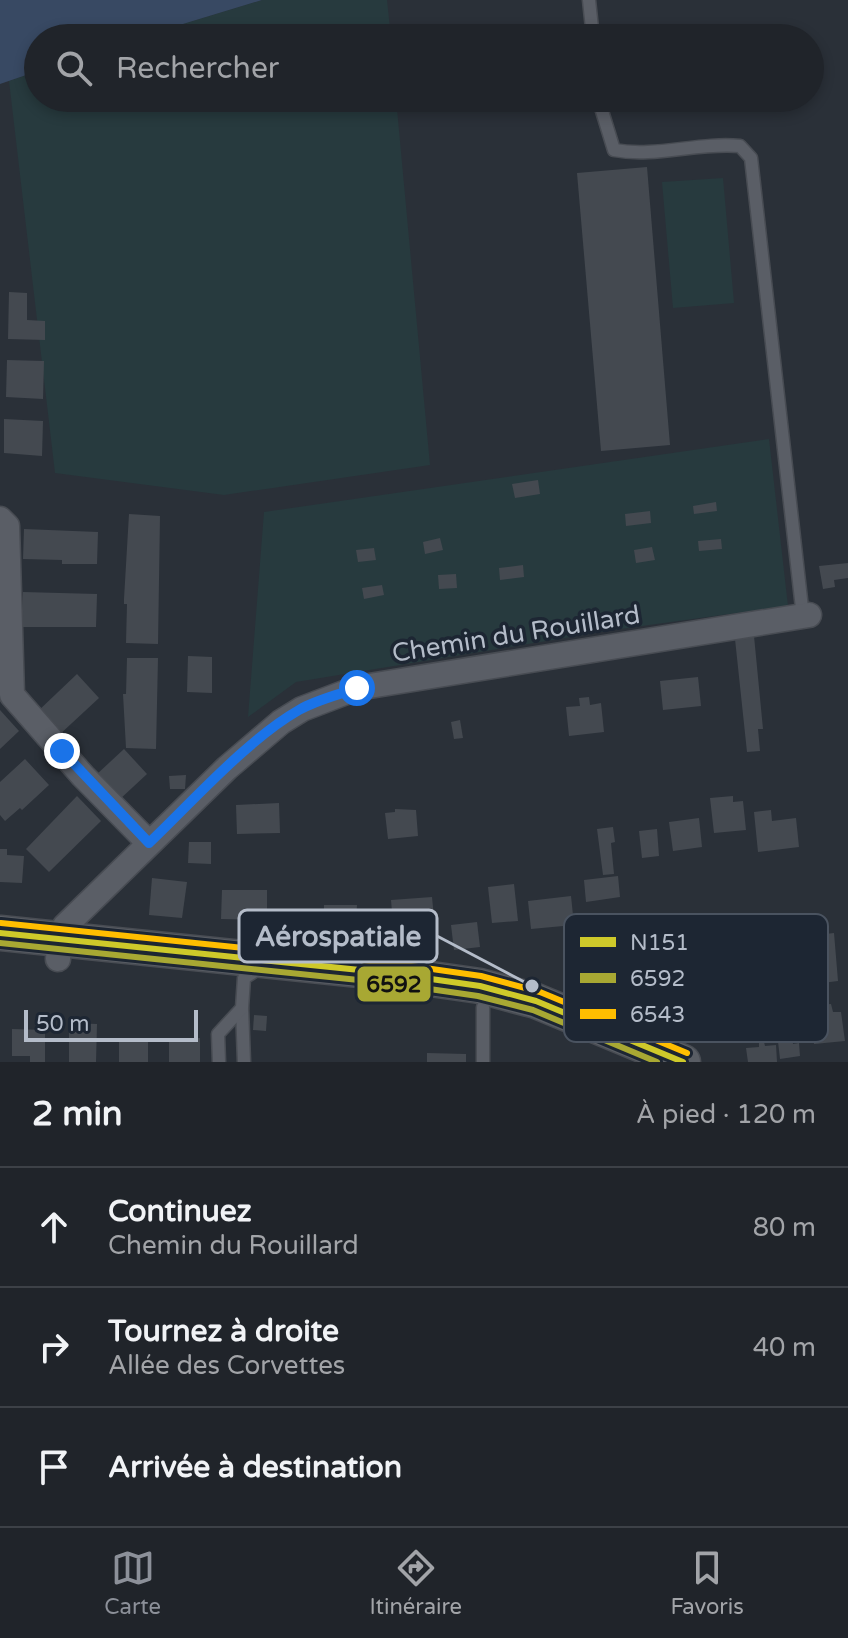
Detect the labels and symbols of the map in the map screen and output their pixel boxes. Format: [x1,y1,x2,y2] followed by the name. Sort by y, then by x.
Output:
[390,599,642,669] street label: Chemin du Rouillard
[339,670,375,706] route start
[44,733,80,769] route end
[239,910,437,962] callout: Aérospatiale
[564,914,828,1042] legend
[255,920,421,954] text: Aérospatiale
[630,930,689,956] text: N151
[356,965,432,1003] line badge: 6592
[630,966,685,992] text: 6592
[366,972,422,998] text: 6592
[630,1002,685,1028] text: 6543
[24,1006,198,1042] scale bar

